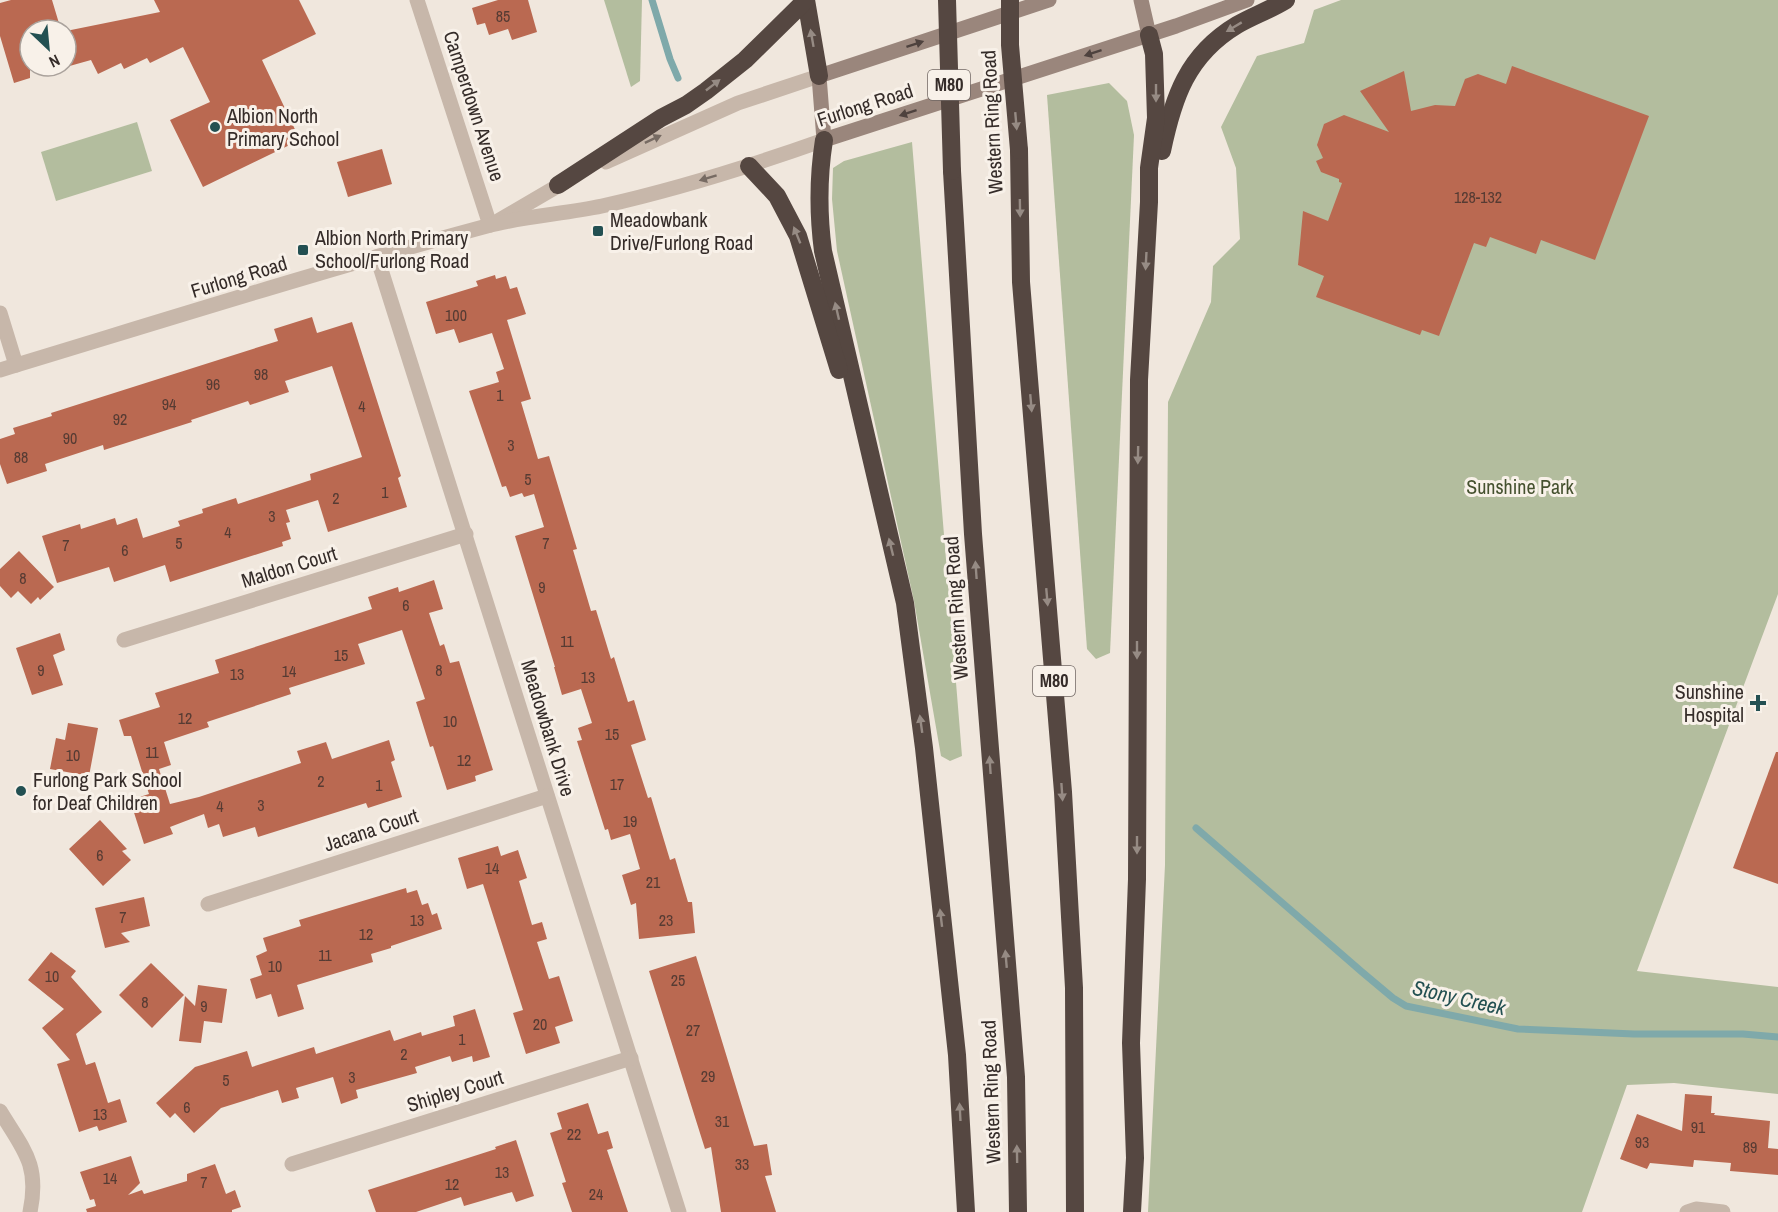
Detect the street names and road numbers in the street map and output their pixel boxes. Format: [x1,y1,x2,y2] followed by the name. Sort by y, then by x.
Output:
[437,27,512,184] street label: Camperdown Avenue
[974,50,1009,195] street label: Western Ring Road
[928,70,970,100] road number: M80
[813,76,916,133] street label: Furlong Road
[187,249,290,304] street label: Furlong Road
[937,535,974,681] street label: Western Ring Road
[238,539,340,594] street label: Maldon Court
[515,656,582,799] street label: Meadowbank Drive
[1033,666,1075,696] road number: M80
[320,801,422,857] street label: Jacana Court
[975,1020,1007,1164] street label: Western Ring Road
[403,1063,507,1118] street label: Shipley Court

